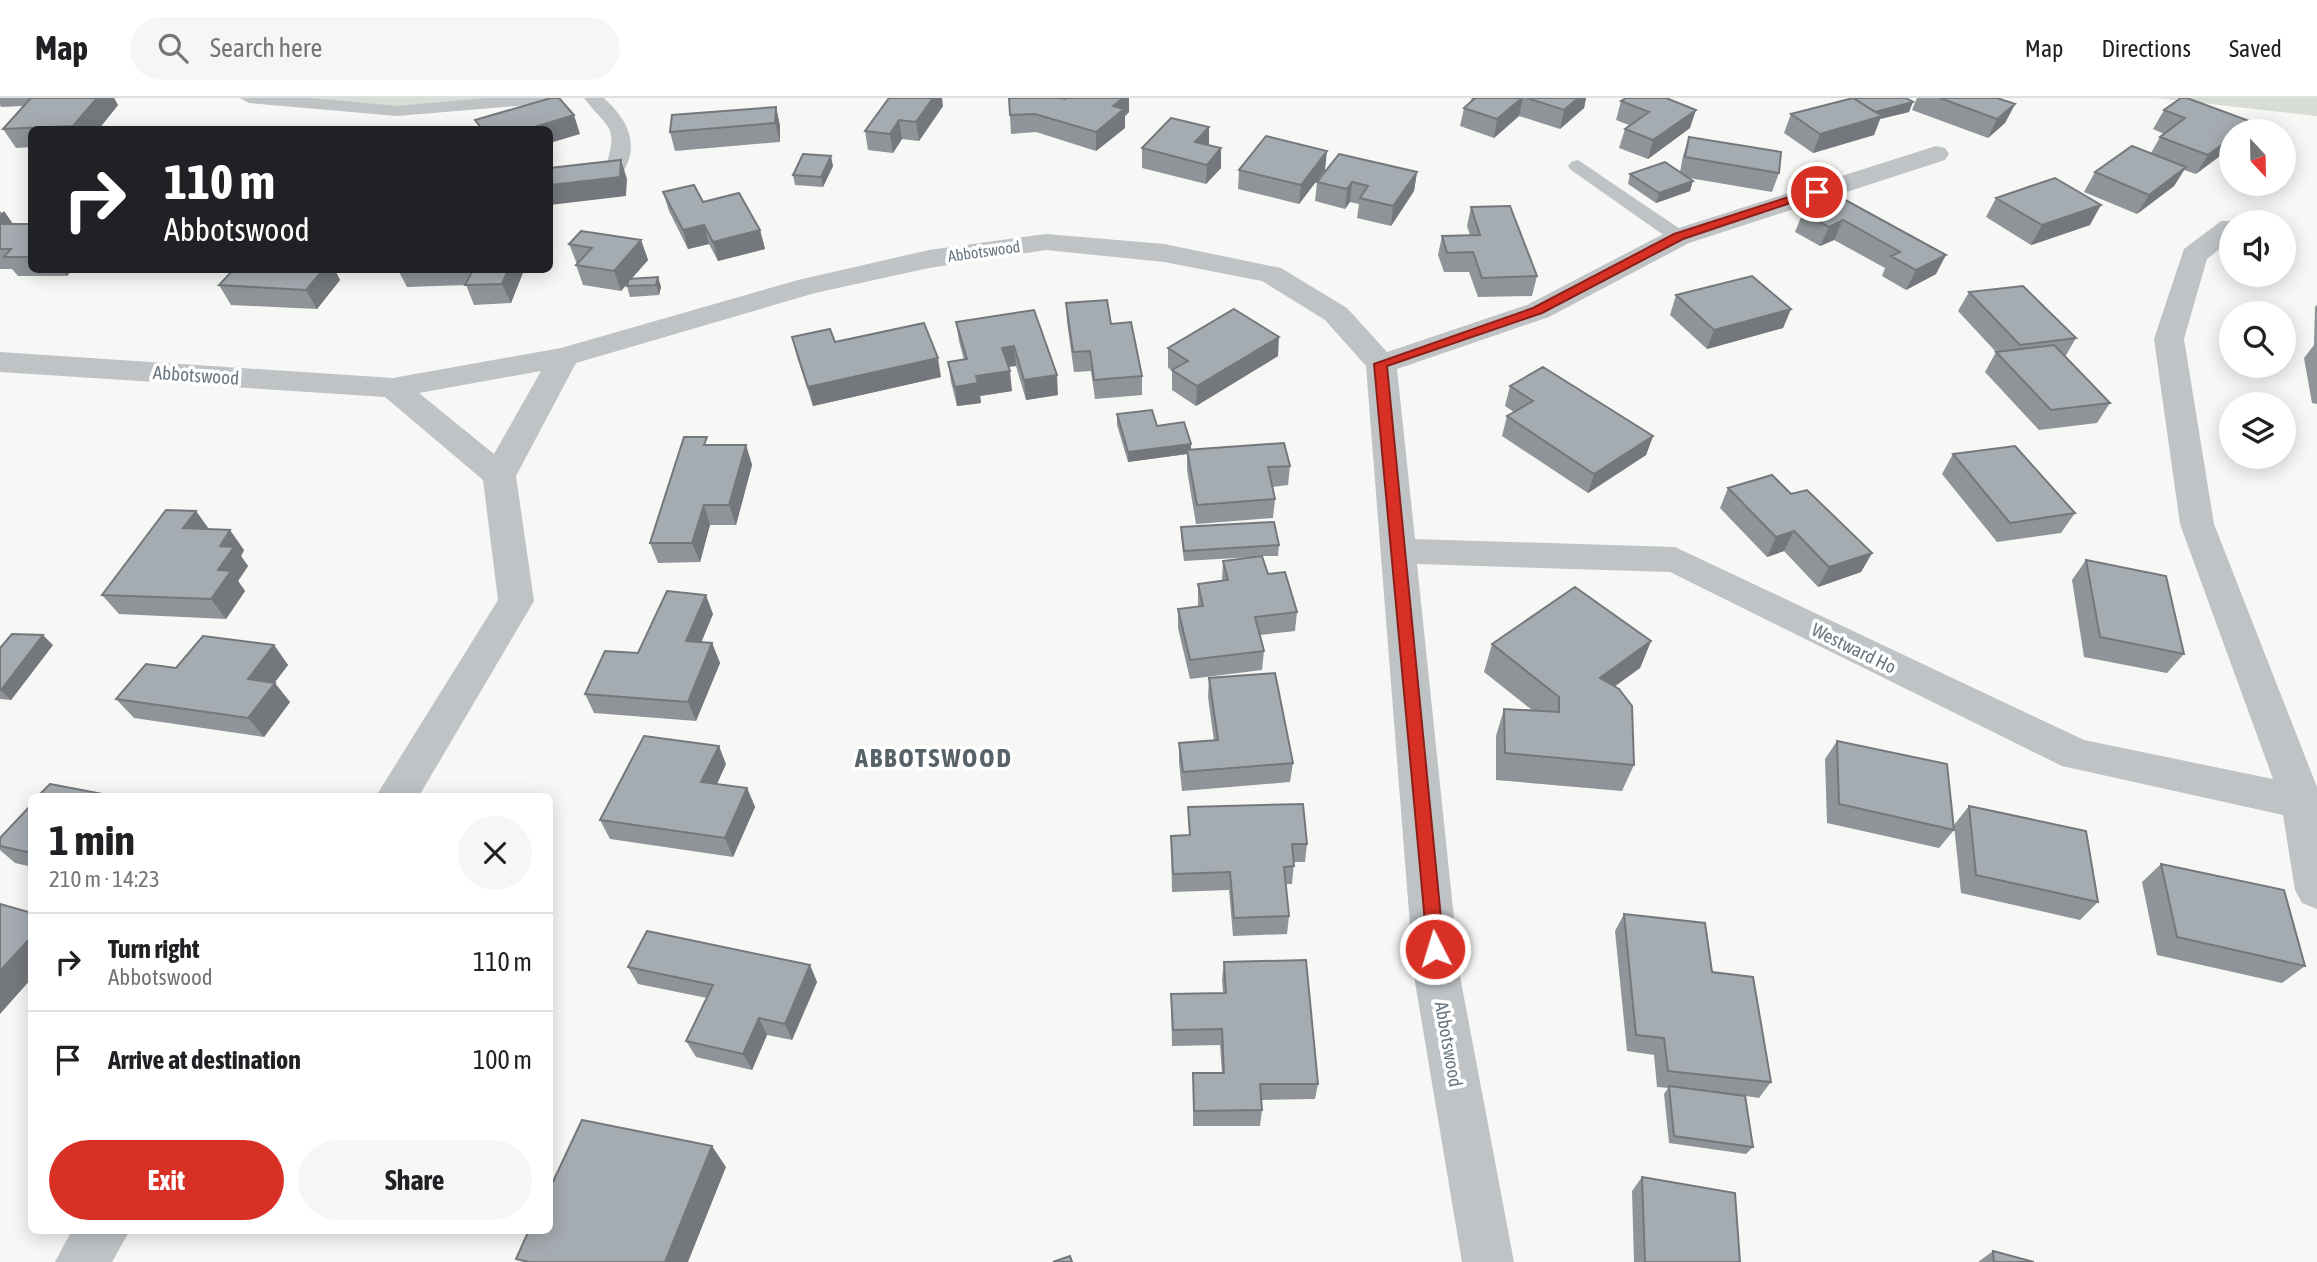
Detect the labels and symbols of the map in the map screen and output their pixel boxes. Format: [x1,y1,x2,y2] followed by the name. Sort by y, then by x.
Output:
[2219,119,2296,196] north arrow
[1787,162,1847,222] pin
[947,237,1021,265] street label: Abbotswood
[152,361,240,389] street label: Abbotswood
[1808,618,1900,678] street label: Westward Ho
[854,743,1013,773] district label: ABBOTSWOOD
[1398,912,1472,986] position arrow
[1431,1000,1467,1088] street label: Abbotswood

